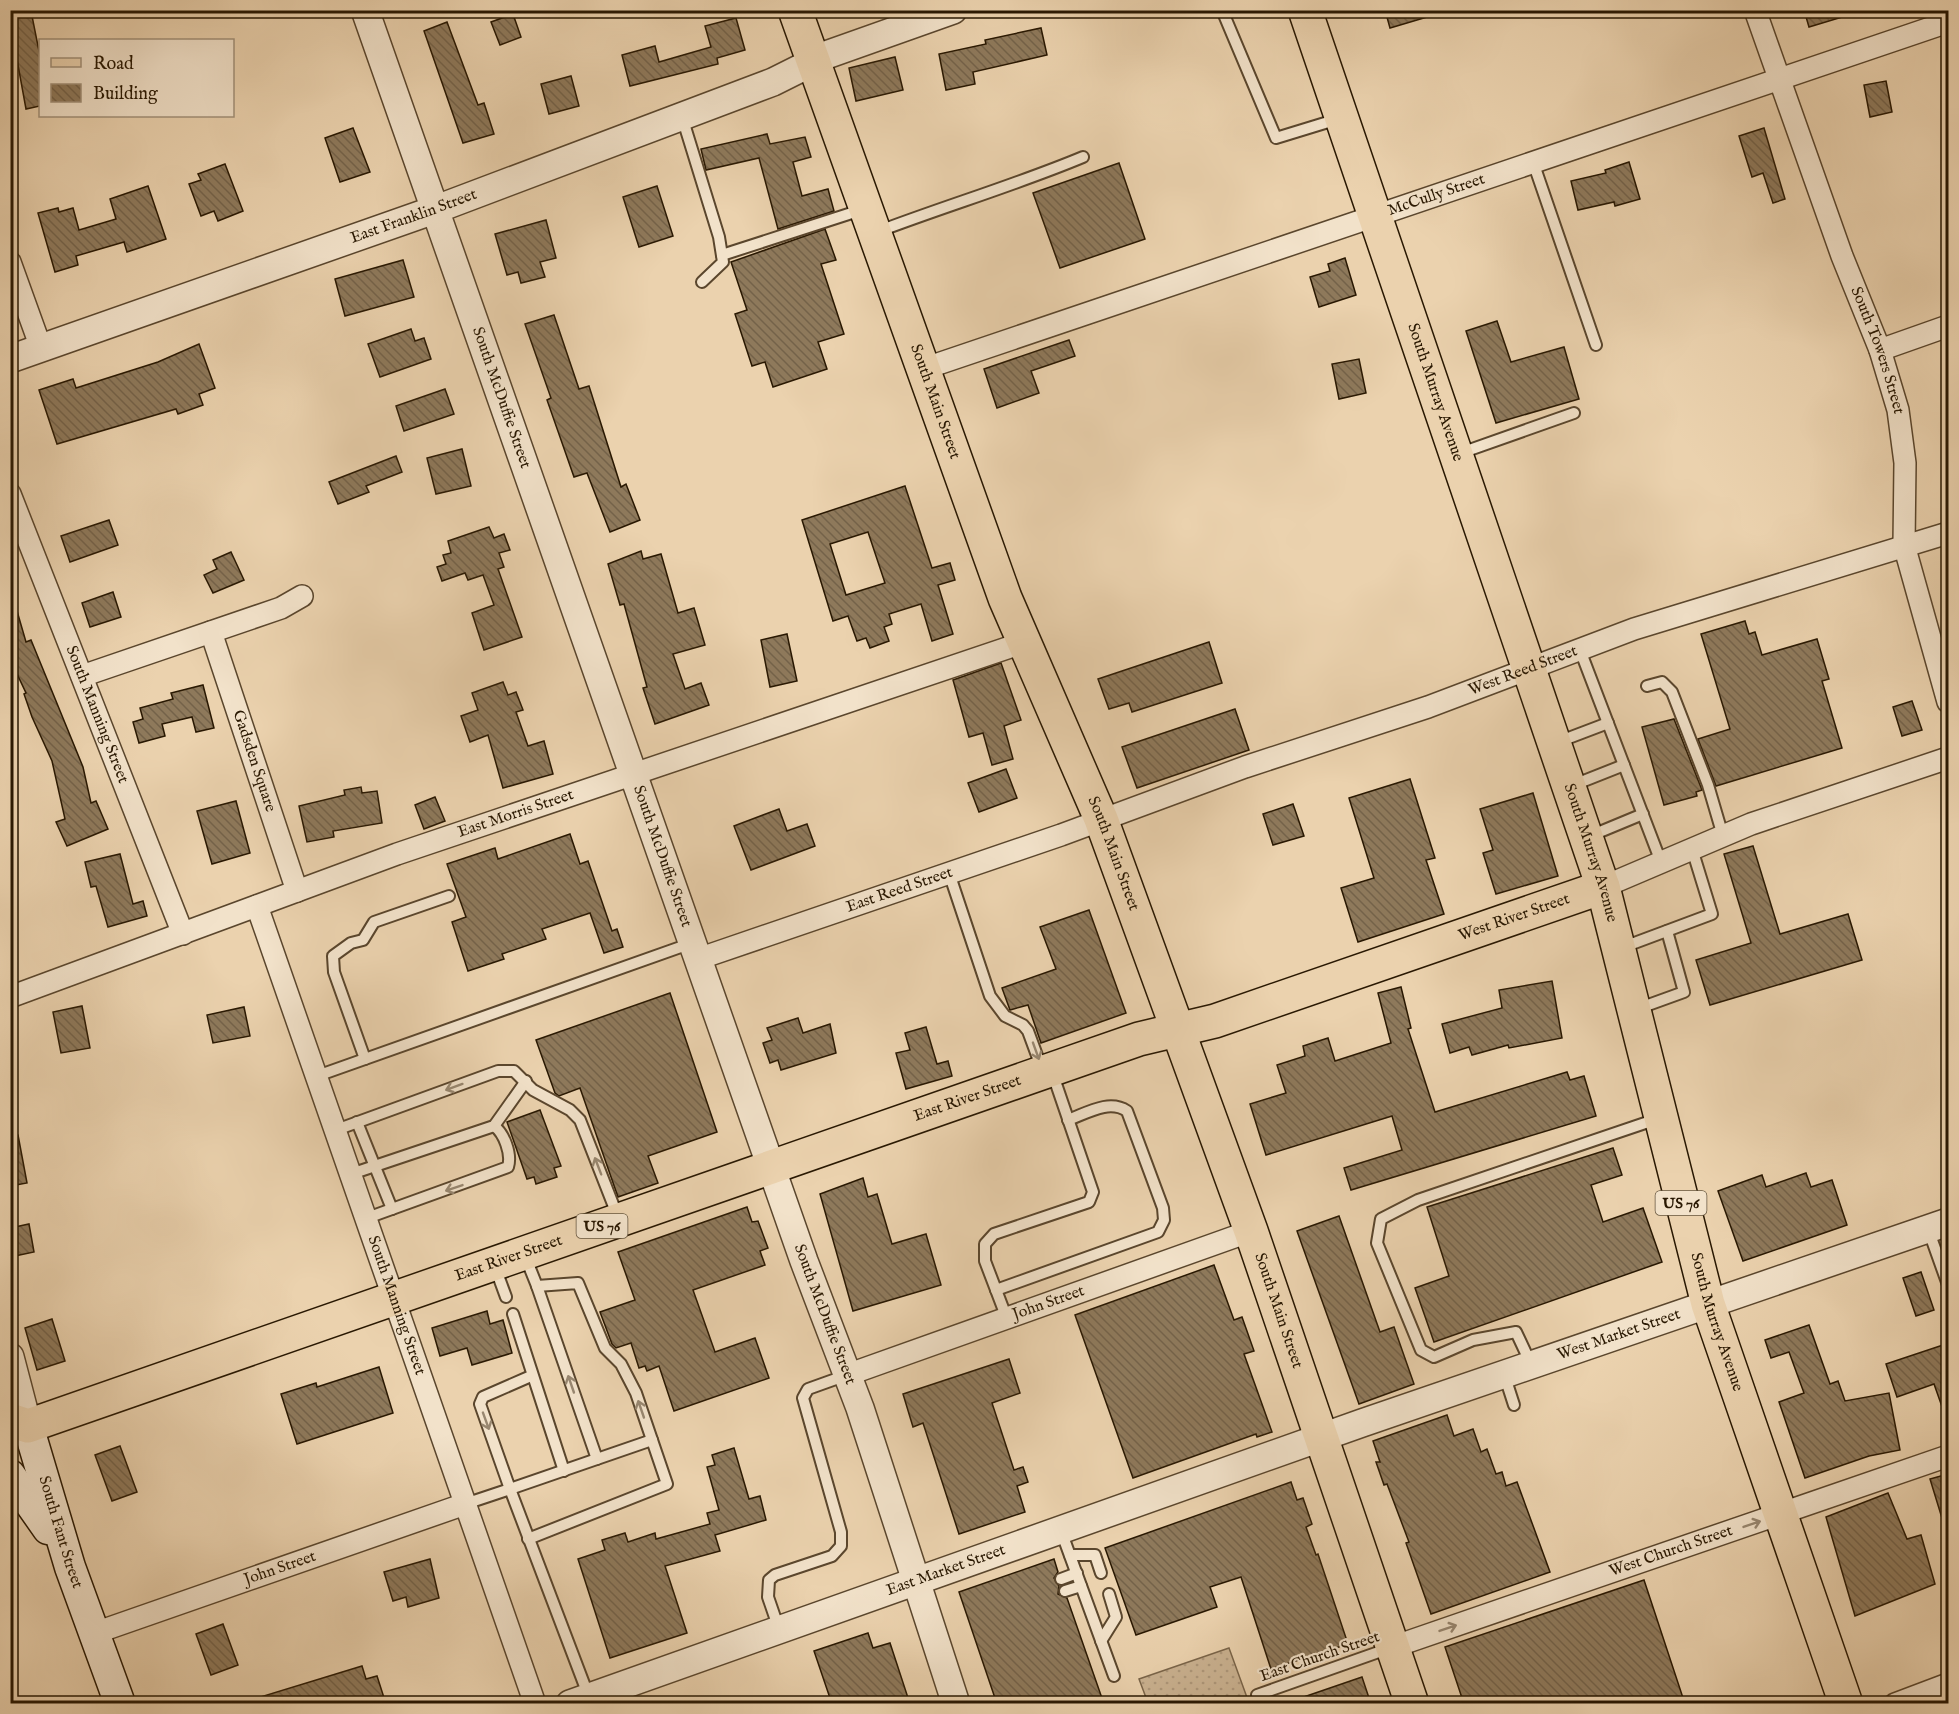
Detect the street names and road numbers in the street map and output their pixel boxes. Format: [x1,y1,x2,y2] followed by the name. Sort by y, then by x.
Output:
[1385,169,1488,221] street label: McCully Street
[348,185,480,249] street label: East Franklin Street
[1846,284,1908,416] street label: South Towers Street
[1402,321,1468,464] street label: South Murray Avenue
[467,324,535,472] street label: South McDuffie Street
[905,342,965,462] street label: South Main Street
[1466,641,1581,701] street label: West Reed Street
[61,643,133,787] street label: South Manning Street
[228,707,280,815] street label: Gadsden Square
[1559,781,1621,924] street label: South Murray Avenue
[628,783,696,930] street label: South McDuffie Street
[455,785,577,843] street label: East Morris Street
[1082,793,1144,914] street label: South Main Street
[844,863,956,918] street label: East Reed Street
[1456,889,1573,946] street label: West River Street
[911,1071,1025,1127] street label: East River Street
[1656,1191,1706,1215] road number: US 76
[576,1214,628,1238] road number: US 76
[452,1230,566,1286] street label: East River Street
[363,1233,430,1378] street label: South Manning Street
[789,1242,860,1388] street label: South McDuffie Street
[1249,1250,1307,1372] street label: South Main Street
[1685,1251,1747,1394] street label: South Murray Avenue
[1008,1281,1088,1326] street label: John Street
[1555,1304,1684,1365] street label: West Market Street
[33,1474,87,1592] street label: South Fant Street
[1607,1521,1736,1582] street label: West Church Street
[884,1540,1009,1601] street label: East Market Street
[239,1547,319,1591] street label: John Street
[1258,1627,1383,1687] street label: East Church Street

